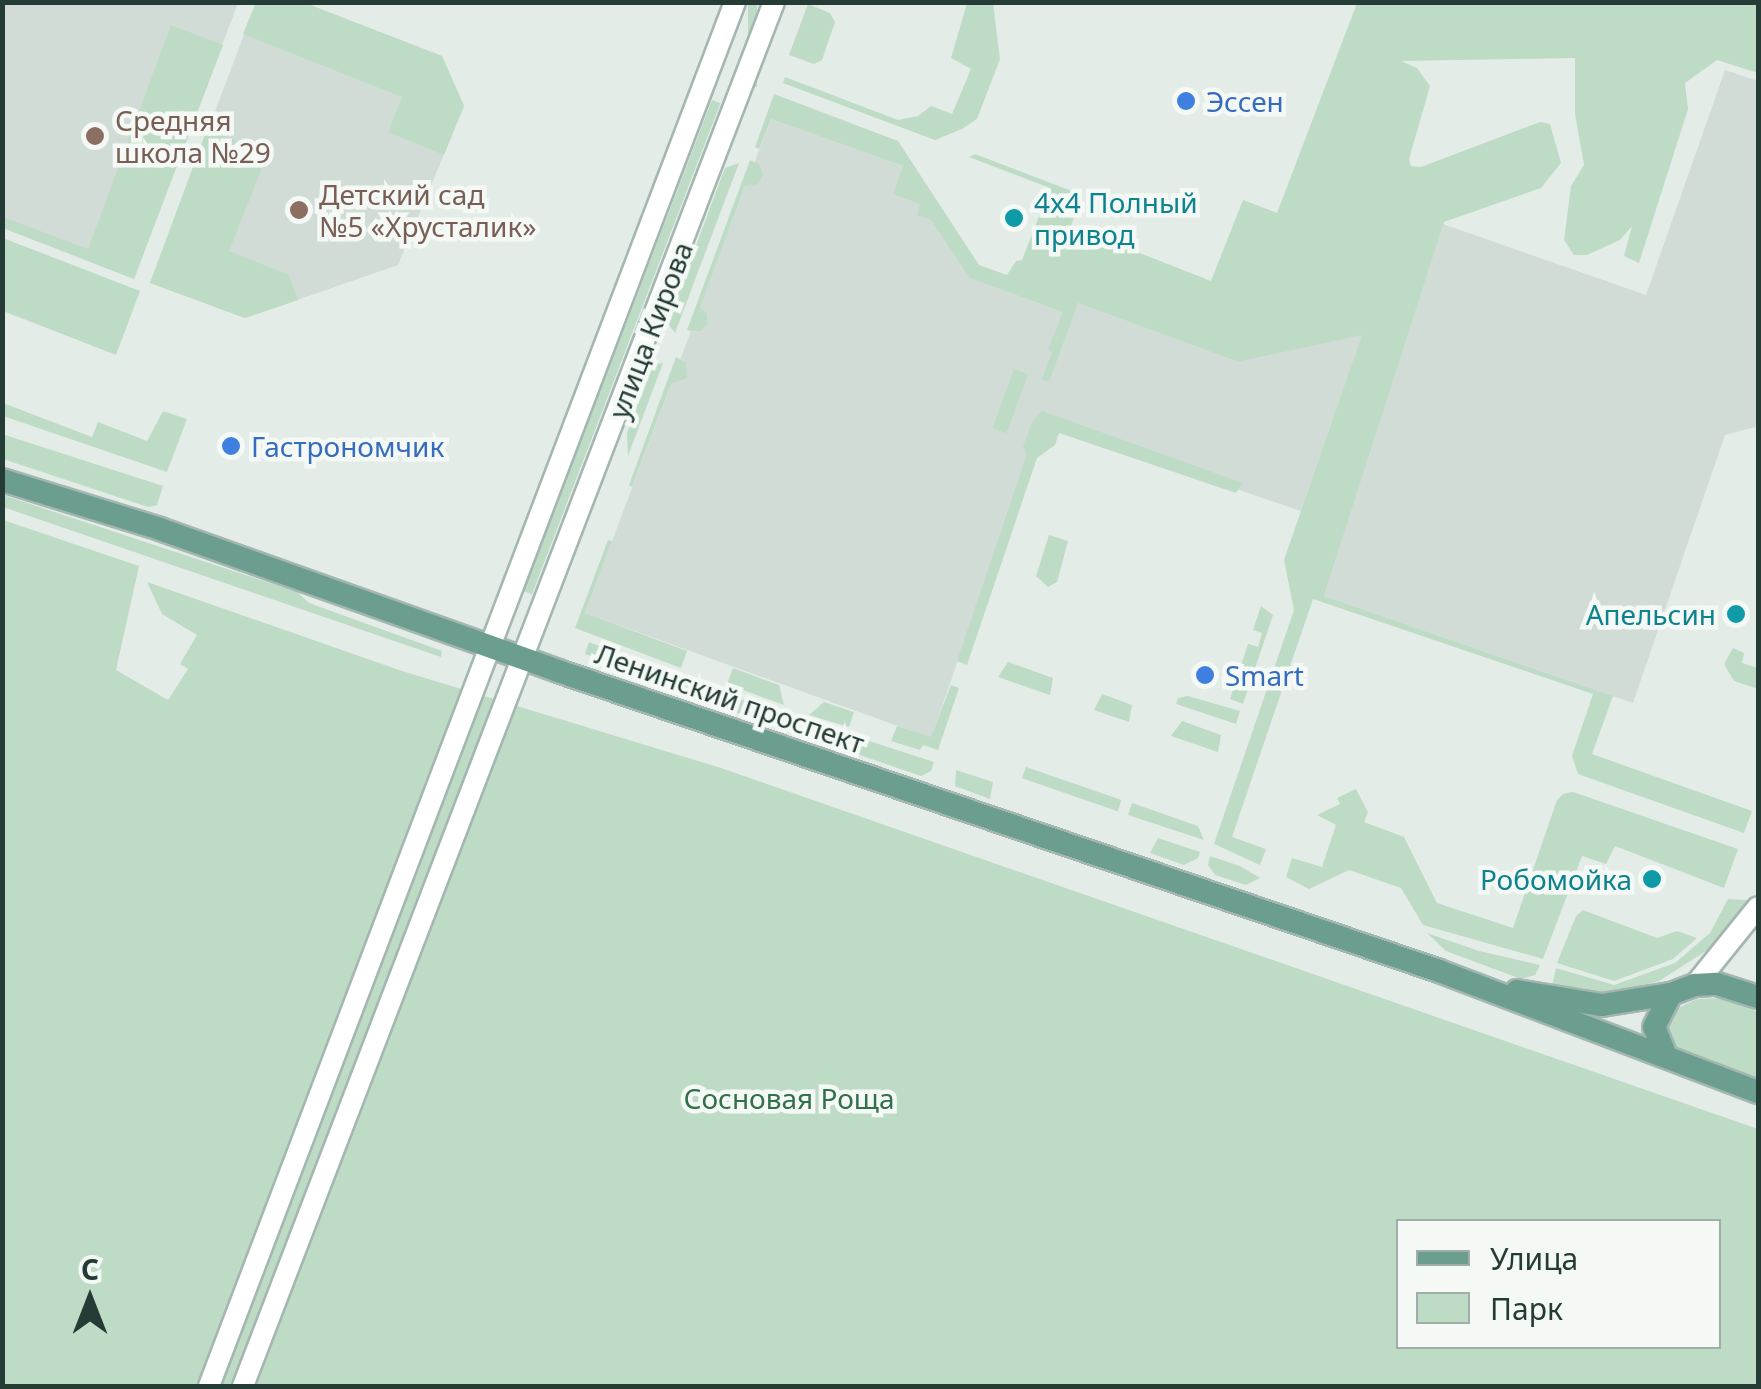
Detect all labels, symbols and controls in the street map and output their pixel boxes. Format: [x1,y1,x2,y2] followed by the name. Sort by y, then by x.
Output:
[1206,84,1284,118] place label: Эссен
[1175,90,1197,112] marker: Эссен
[115,103,271,169] place label: Средняя школа №29
[84,125,106,147] marker: Средняя школа №29
[319,177,537,243] place label: Детский сад №5 «Хрусталик»
[1034,185,1198,251] place label: 4x4 Полный привод
[288,199,310,221] marker: Детский сад №5 «Хрусталик»
[1003,207,1025,229] marker: 4x4 Полный привод
[601,237,699,423] street label: улица Кирова
[251,429,444,463] place label: Гастрономчик
[220,435,242,457] marker: Гастрономчик
[1586,597,1716,631] place label: Апельсин
[1725,603,1747,625] marker: Апельсин
[591,636,869,760] street label: Ленинский проспект
[1225,658,1304,692] place label: Smart
[1194,664,1216,686] marker: Smart
[1480,862,1632,896] place label: Робомойка
[1641,868,1663,890] marker: Робомойка
[684,1081,894,1115] park label: Сосновая Роща
[1396,1219,1721,1349] legend
[1490,1238,1578,1279] text: Улица
[40,1249,140,1349] north arrow
[81,1250,99,1288] text: С
[1490,1288,1563,1329] text: Парк

